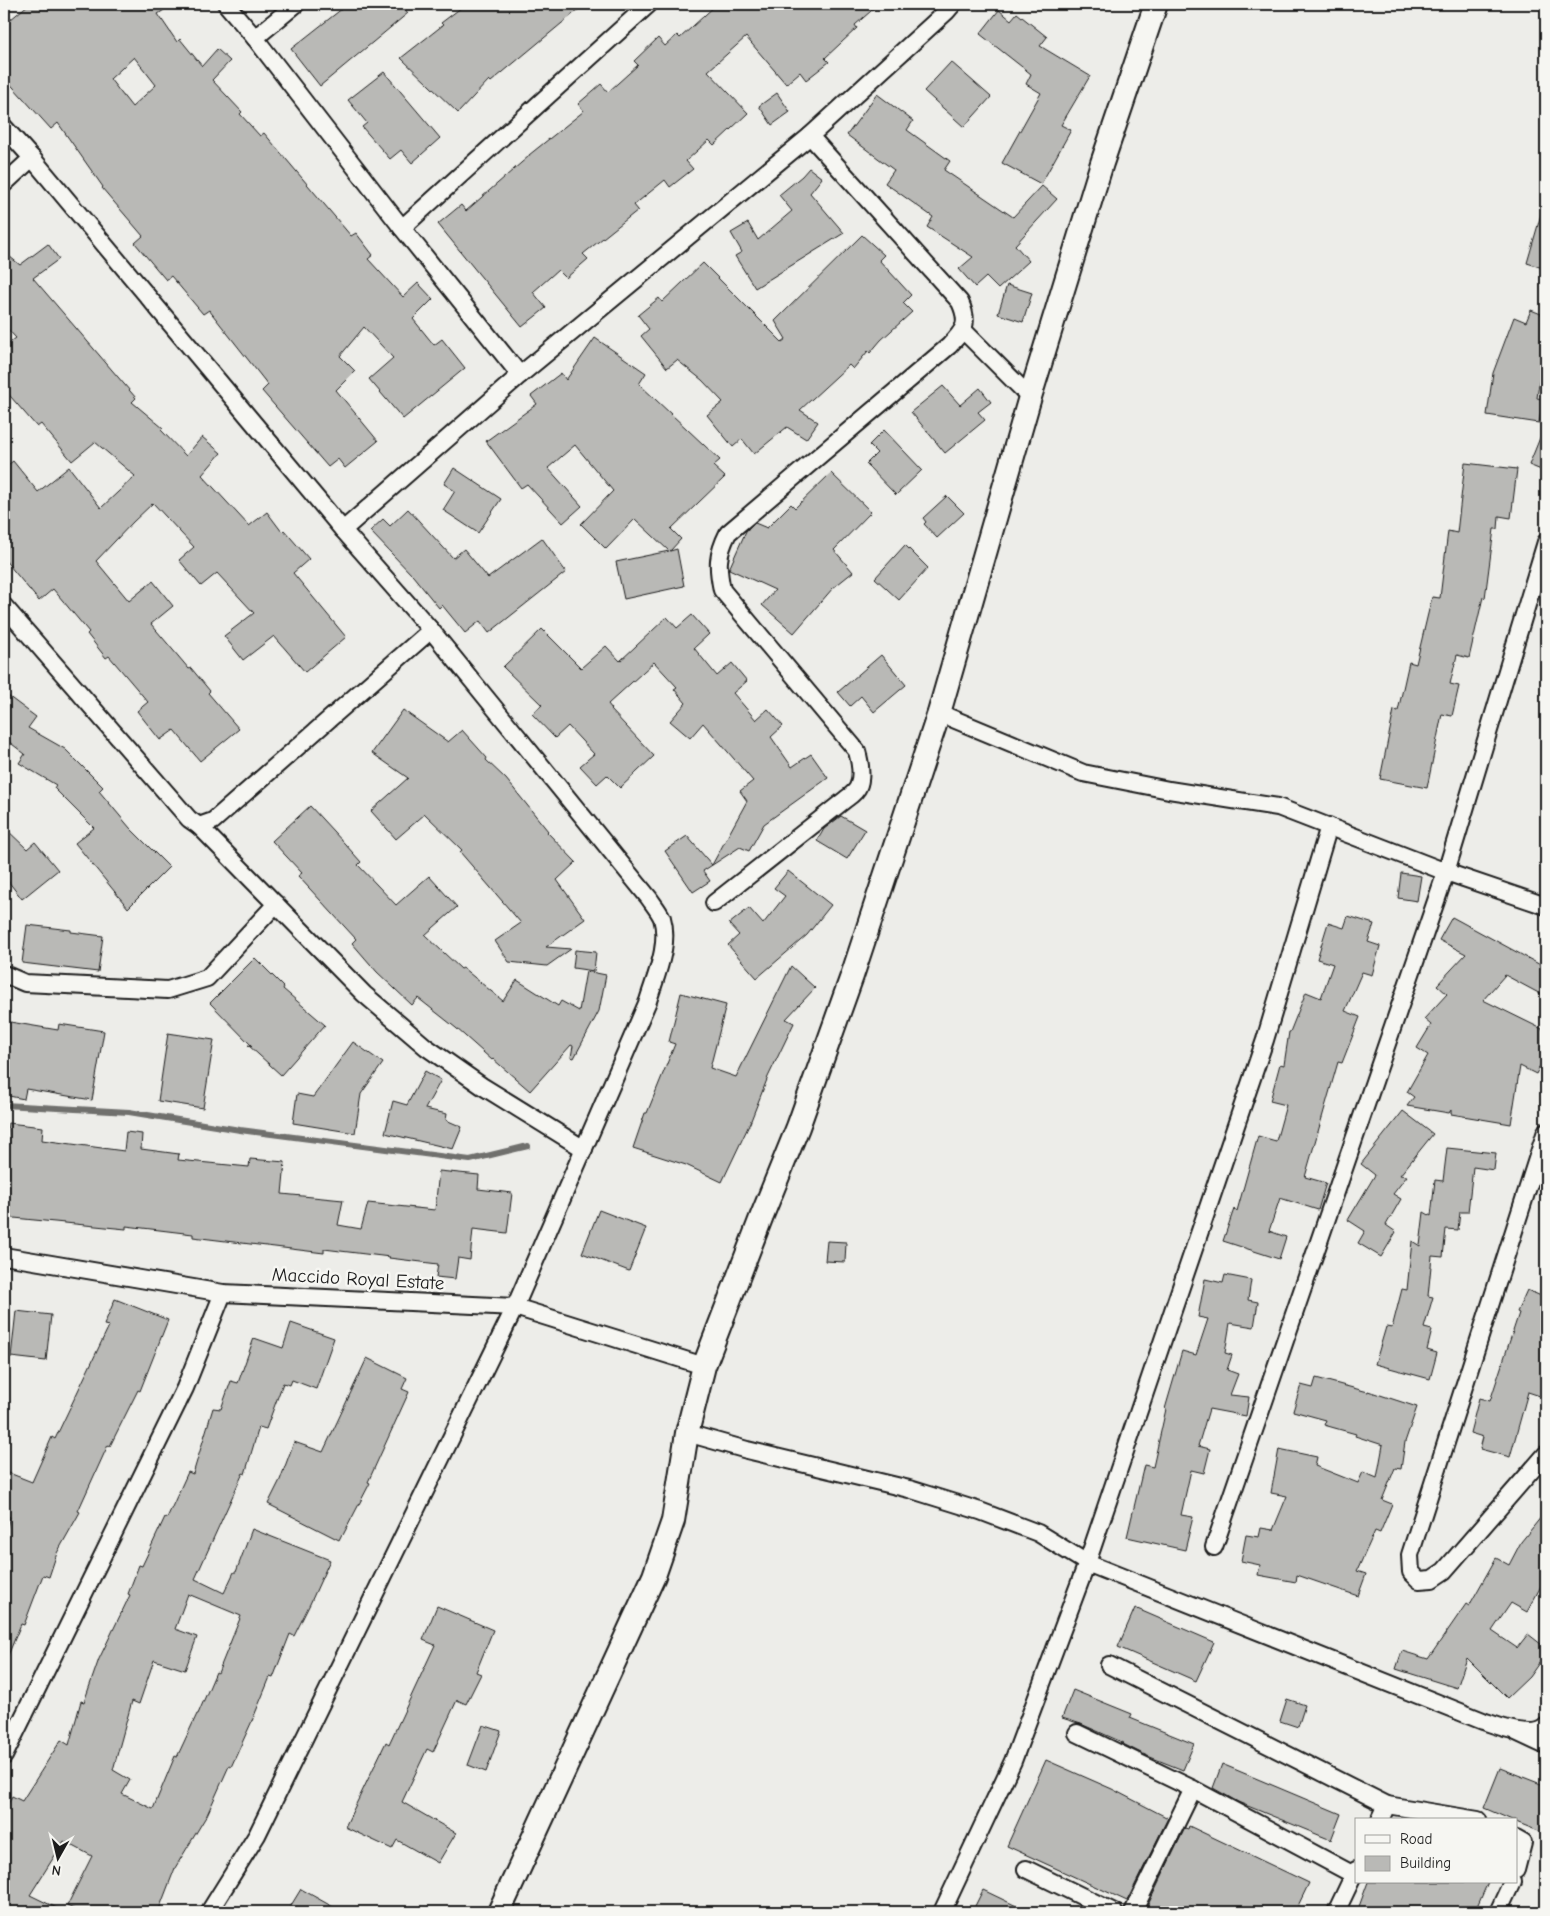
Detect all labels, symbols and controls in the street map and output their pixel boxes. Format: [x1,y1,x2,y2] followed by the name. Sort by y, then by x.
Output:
[271,1263,445,1295] street label: Maccido Royal Estate
[1355,1818,1518,1884] legend
[1400,1830,1432,1848] text: Road
[32,1834,82,1884] north arrow
[1400,1854,1451,1872] text: Building
[51,1861,62,1879] text: N

